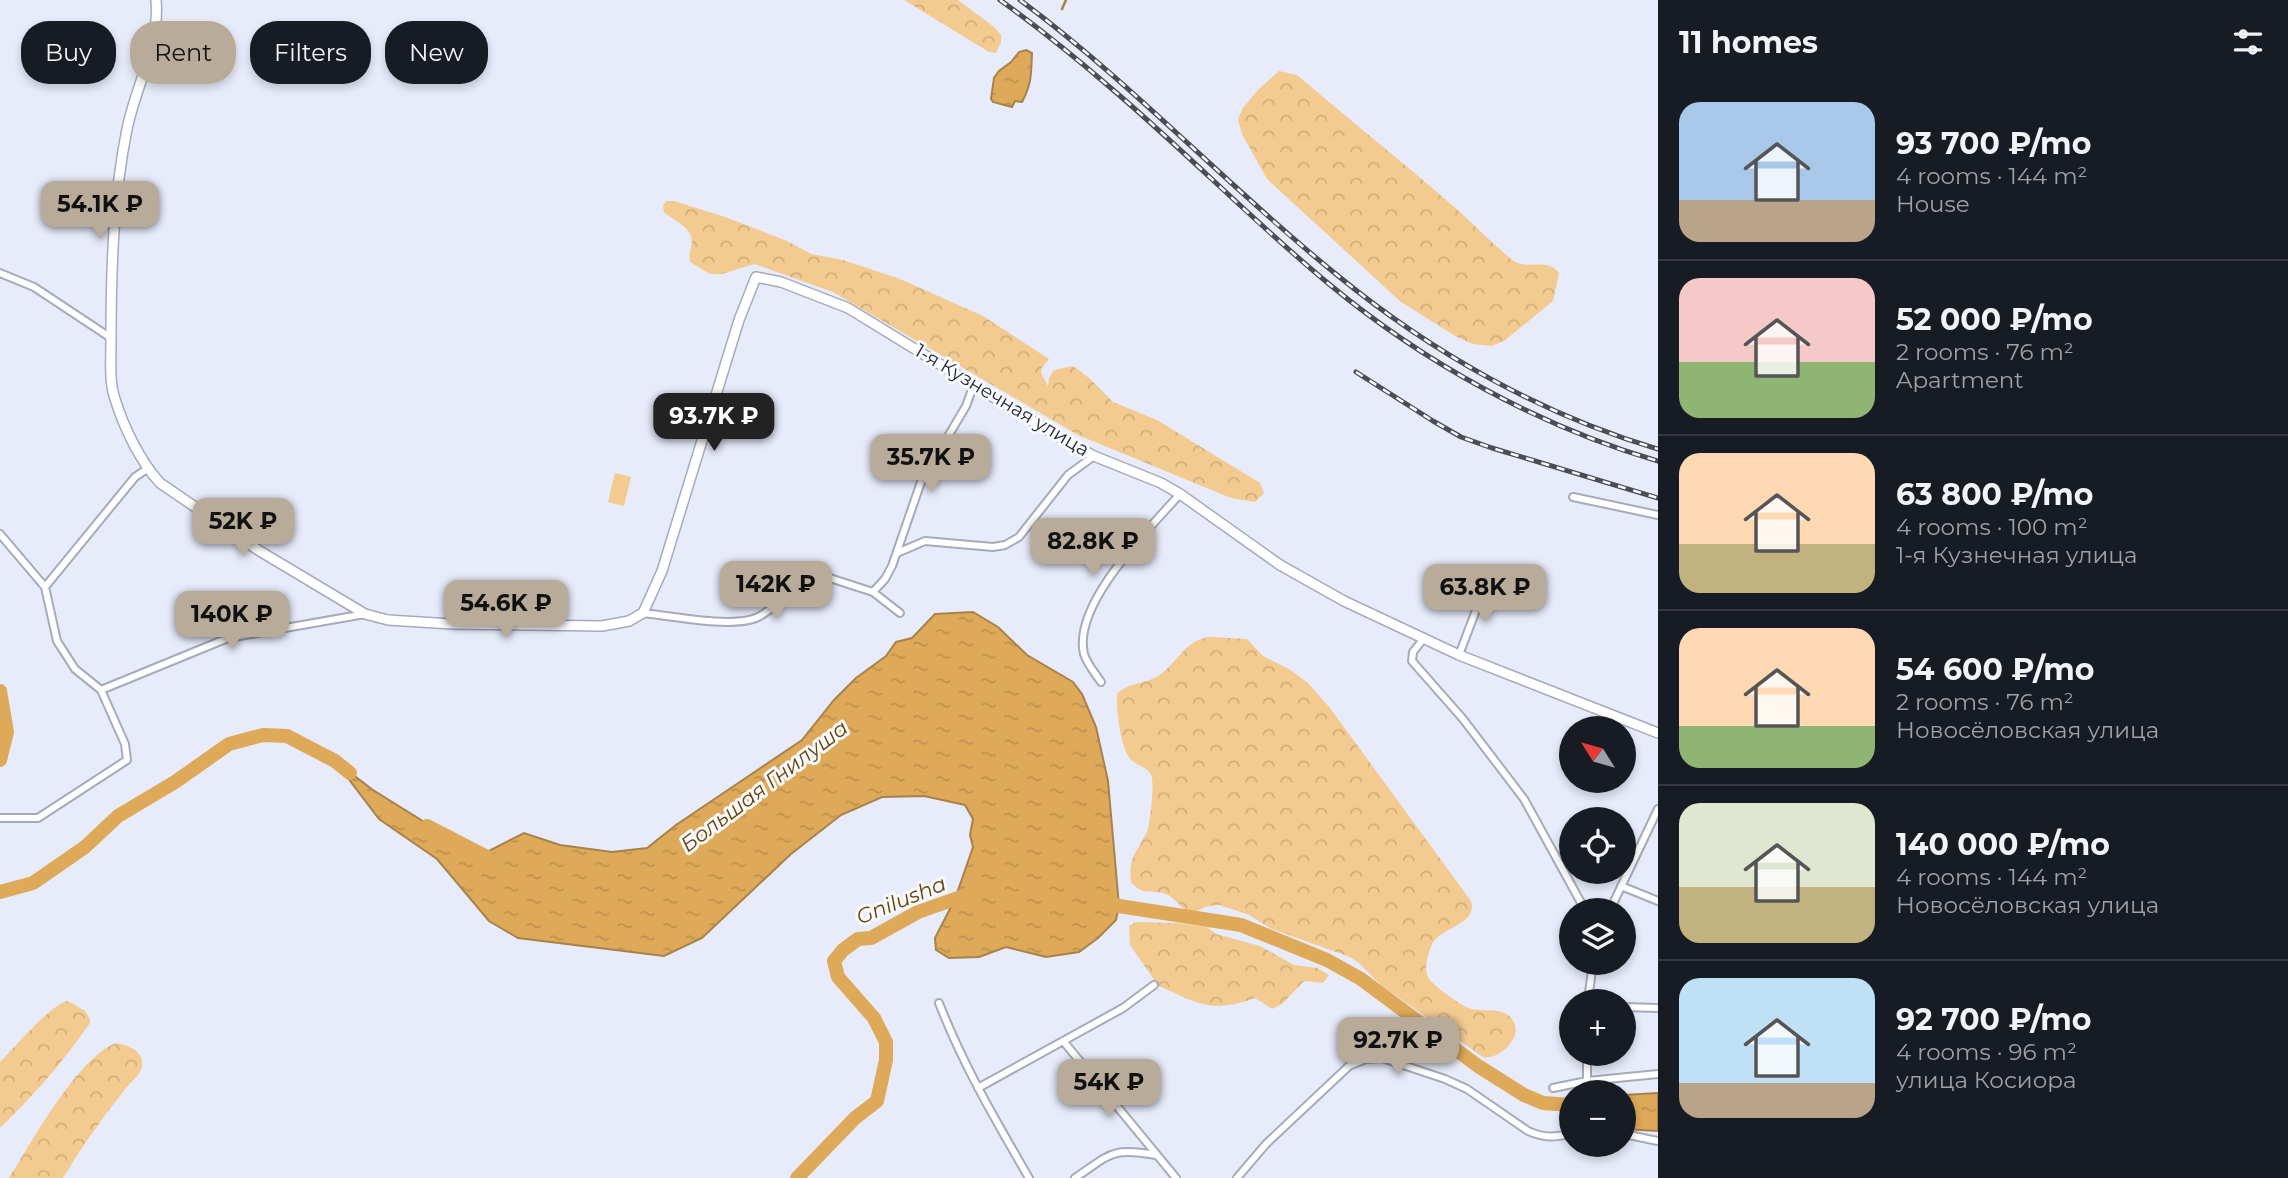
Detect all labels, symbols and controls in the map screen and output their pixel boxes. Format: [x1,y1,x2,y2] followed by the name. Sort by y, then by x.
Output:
[21,21,116,84] chip: Buy
[130,21,236,84] chip: Rent
[250,21,371,84] chip: Filters
[385,21,488,84] chip: New
[2229,23,2267,61] icon: filters
[1679,24,1818,61] text: 11 homes
[1896,125,2091,162] text: 93 700 ₽/mo
[1735,130,1819,214] icon: home
[1896,162,2088,190] text: 4 rooms · 144 m²
[35,182,165,241] pin: 54.1K ₽
[57,190,143,218] text: 54.1K ₽
[1896,190,1970,218] text: House
[1896,301,2093,338] text: 52 000 ₽/mo
[1735,306,1819,390] icon: home
[1896,338,2074,366] text: 2 rooms · 76 m²
[911,339,1093,461] street label: 1-я Кузнечная улица
[1896,366,2024,394] text: Apartment
[649,393,779,453] pin: 93.7K ₽
[669,402,759,430] text: 93.7K ₽
[866,434,996,494] pin: 35.7K ₽
[887,443,975,471] text: 35.7K ₽
[1896,476,2093,513] text: 63 800 ₽/mo
[1735,481,1819,565] icon: home
[194,498,292,558] pin: 52K ₽
[209,507,277,535] text: 52K ₽
[1896,513,2088,541] text: 4 rooms · 100 m²
[1028,518,1158,578] pin: 82.8K ₽
[1047,527,1139,555] text: 82.8K ₽
[1896,541,2137,569] text: 1-я Кузнечная улица
[719,562,833,621] pin: 142K ₽
[1420,564,1550,624] pin: 63.8K ₽
[736,570,816,598] text: 142K ₽
[1439,573,1531,601] text: 63.8K ₽
[441,580,571,640] pin: 54.6K ₽
[460,589,552,617] text: 54.6K ₽
[175,592,289,651] pin: 140K ₽
[191,600,273,628] text: 140K ₽
[1896,651,2094,688] text: 54 600 ₽/mo
[1735,656,1819,740] icon: home
[1896,688,2074,716] text: 2 rooms · 76 m²
[675,715,853,857] water label: Большая Гнилуша
[1559,716,1636,793] north arrow
[1559,716,1636,1157] map controls
[1896,716,2159,744] text: Новосёловская улица
[1559,807,1636,884] button: locate
[1896,826,2110,863] text: 140 000 ₽/mo
[1735,831,1819,915] icon: home
[1896,863,2088,891] text: 4 rooms · 144 m²
[852,871,950,929] water label: Gnilusha
[1896,891,2159,919] text: Новосёловская улица
[1559,898,1636,975] button: layers
[1559,989,1636,1066] button: +
[1896,1001,2091,1038] text: 92 700 ₽/mo
[1735,1006,1819,1090] icon: home
[1333,1018,1463,1077] pin: 92.7K ₽
[1353,1026,1443,1054] text: 92.7K ₽
[1896,1038,2077,1066] text: 4 rooms · 96 m²
[1060,1060,1158,1119] pin: 54K ₽
[1896,1066,2076,1094] text: улица Косиора
[1074,1068,1144,1096] text: 54K ₽
[1559,1080,1636,1157] button: −

